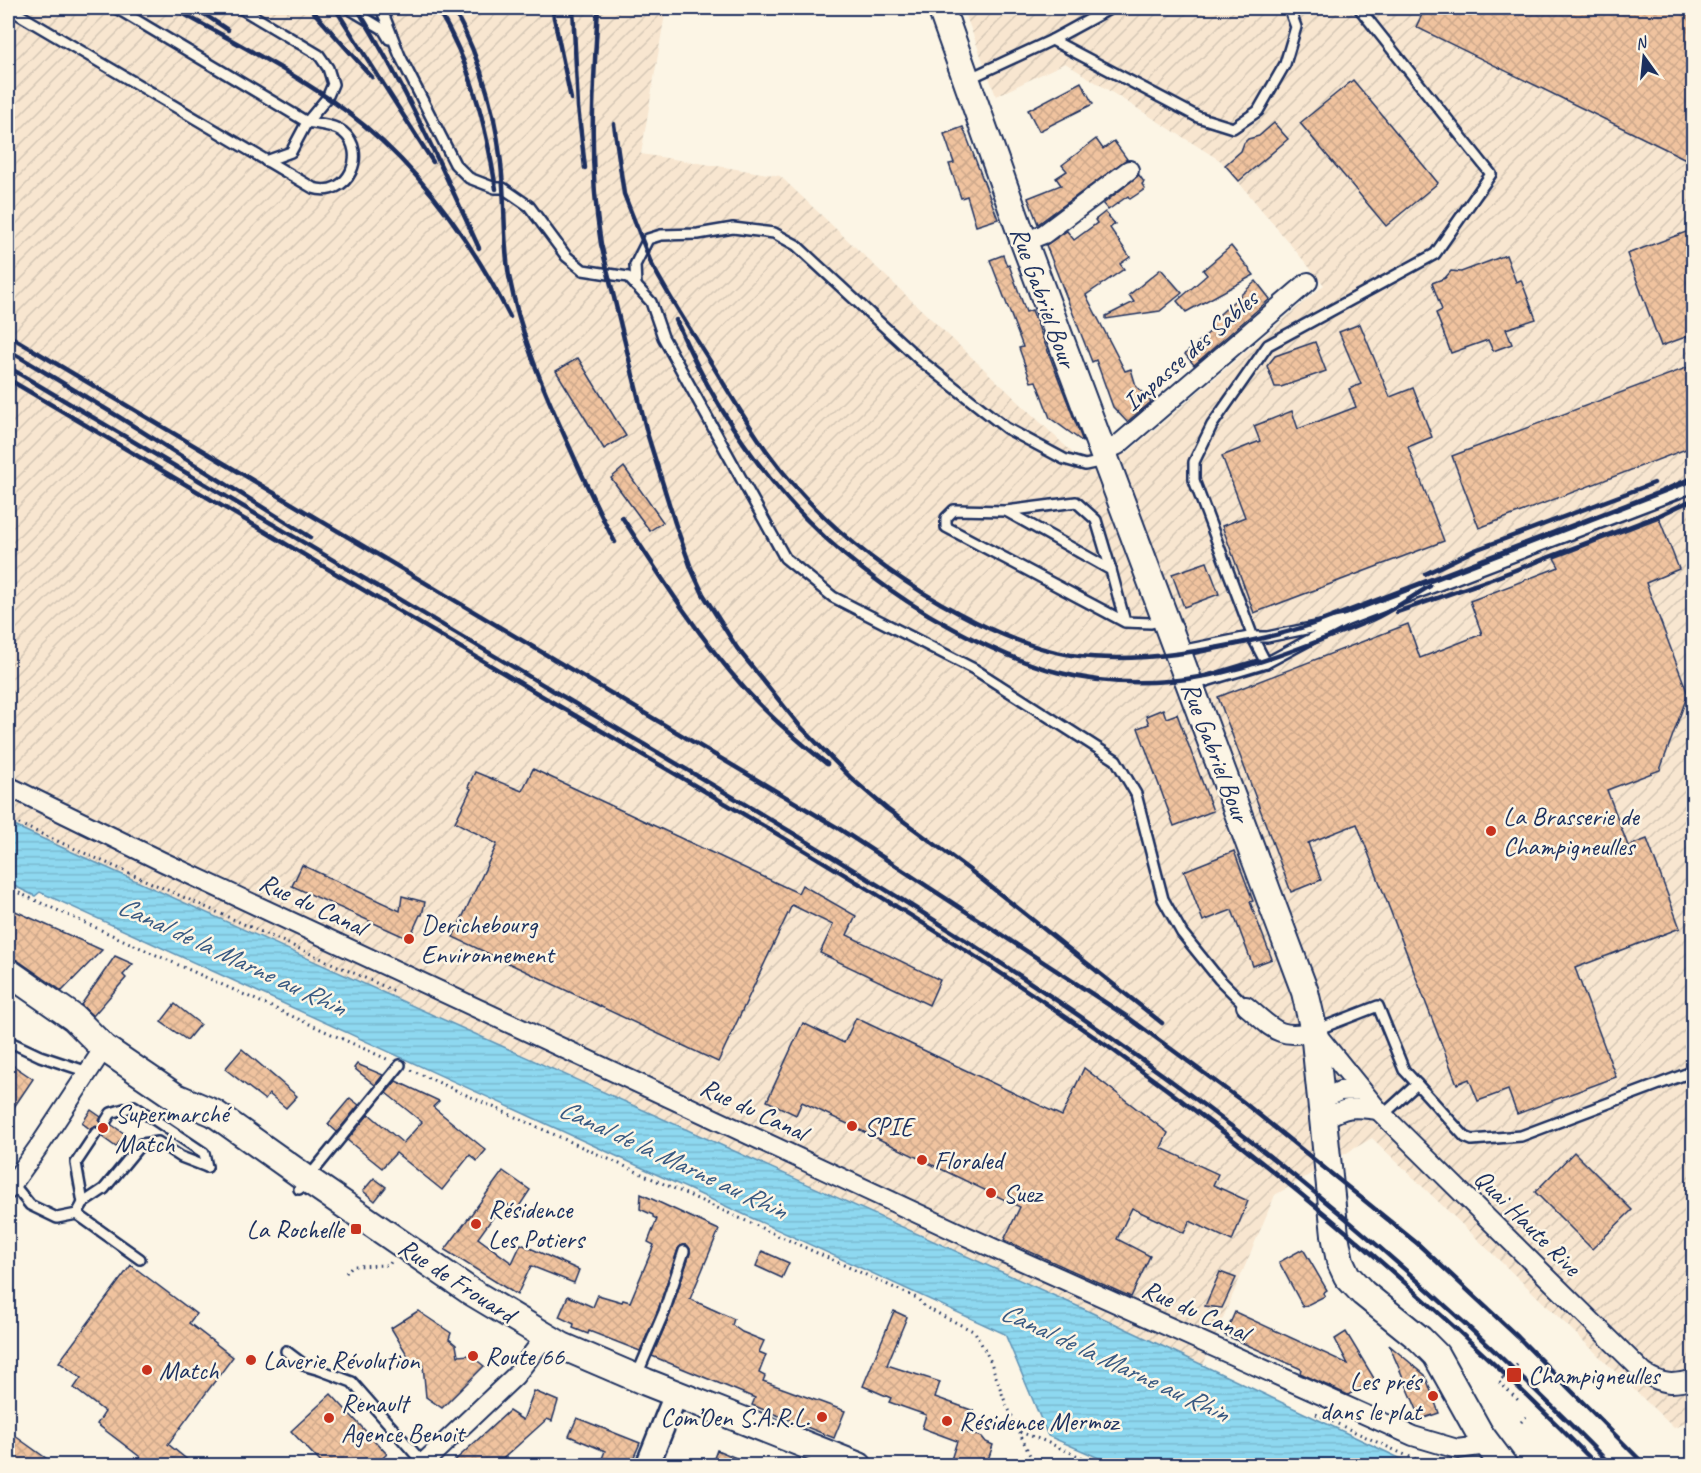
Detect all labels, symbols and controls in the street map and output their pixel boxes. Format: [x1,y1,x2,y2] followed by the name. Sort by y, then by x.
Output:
[1614,27,1674,87] north arrow
[1633,32,1651,54] text: N
[1003,222,1085,375] street label: Rue Gabriel Bour
[1116,281,1267,418] street label: Impasse des Sables
[1174,677,1258,829] street label: Rue Gabriel Bour
[1503,800,1640,863] place label: La Brasserie de Champigneulles
[1484,824,1498,838] marker: La Brasserie de Champigneulles
[254,865,376,945] street label: Rue du Canal
[113,888,354,1025] water label: Canal de la Marne au Rhin
[421,908,556,971] place label: Derichebourg Environnement
[402,932,416,946] marker: Derichebourg Environnement
[695,1070,817,1150] street label: Rue du Canal
[554,1091,795,1228] water label: Canal de la Marne au Rhin
[115,1097,232,1160] place label: Supermarché Match
[864,1110,917,1143] place label: SPIE
[845,1119,859,1133] marker: SPIE
[96,1121,110,1135] marker: Supermarché Match
[934,1144,1007,1177] place label: Floraled
[915,1153,929,1167] marker: Floraled
[1467,1162,1589,1284] street label: Quai Haute Rive
[1003,1177,1044,1210] place label: Suez
[984,1186,998,1200] marker: Suez
[488,1193,586,1256] place label: Résidence Les Potiers
[246,1213,347,1246] place label: La Rochelle
[469,1217,483,1231] marker: Résidence Les Potiers
[349,1222,363,1236] marker: La Rochelle
[392,1230,525,1332] street label: Rue de Frouard
[1137,1272,1259,1351] street label: Rue du Canal
[996,1294,1237,1431] water label: Canal de la Marne au Rhin
[485,1340,566,1373] place label: Route 66
[263,1344,421,1377] place label: Laverie Révolution
[466,1349,480,1363] marker: Route 66
[244,1353,258,1367] marker: Laverie Révolution
[159,1354,220,1387] place label: Match
[1528,1359,1662,1392] place label: Champigneulles
[140,1363,154,1377] marker: Match
[1320,1365,1423,1428] place label: Les prés dans le plat
[1505,1366,1523,1384] marker: Champigneulles
[341,1387,467,1450] place label: Renault Agence Benoit
[1426,1389,1440,1403] marker: Les prés dans le plat
[660,1401,811,1434] place label: Com’Oen S.A.R.L.
[959,1405,1121,1438] place label: Résidence Mermoz
[815,1410,829,1424] marker: Com’Oen S.A.R.L.
[322,1411,336,1425] marker: Renault Agence Benoit
[940,1414,954,1428] marker: Résidence Mermoz

